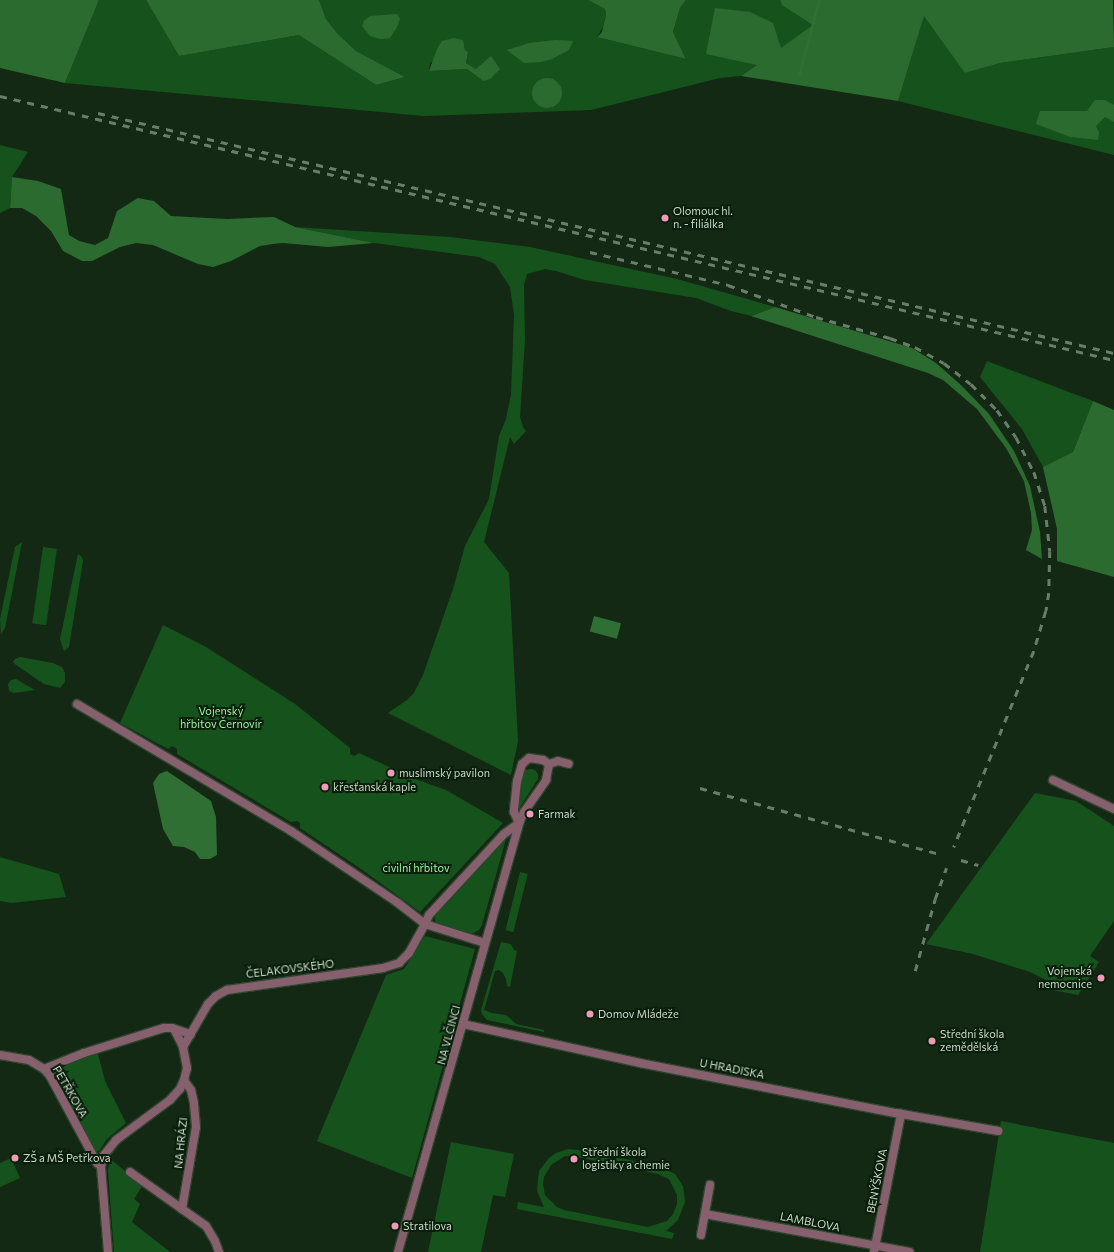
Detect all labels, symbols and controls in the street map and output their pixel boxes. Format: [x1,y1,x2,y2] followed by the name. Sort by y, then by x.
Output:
[673,205,733,231] place label: Olomouc hl. n. - filiálka
[660,213,670,223] marker: Olomouc hl. n. - filiálka
[180,705,262,731] park label: Vojenský hřbitov Černovír
[399,766,490,780] place label: muslimský pavilon
[386,768,396,778] marker: muslimský pavilon
[333,780,416,794] place label: křesťanská kaple
[320,782,330,792] marker: křesťanská kaple
[538,807,576,821] place label: Farmak
[525,809,535,819] marker: Farmak
[382,861,450,875] park label: civilní hřbitov
[245,957,335,981] street label: ČELAKOVSKÉHO
[1038,965,1092,991] place label: Vojenská nemocnice
[1095,972,1107,984] marker: Vojenská nemocnice
[435,1004,463,1066] street label: NA VLČINCI
[598,1007,679,1021] place label: Domov Mládeže
[585,1009,595,1019] marker: Domov Mládeže
[940,1028,1004,1054] place label: Střední škola zemědělská
[927,1036,937,1046] marker: Střední škola zemědělská
[698,1056,766,1082] street label: U HRADISKA
[50,1064,90,1120] street label: PETŘKOVA
[172,1117,190,1169] street label: NA HRÁZI
[582,1146,670,1172] place label: Střední škola logistiky a chemie
[864,1148,890,1214] street label: BENÝŠKOVA
[23,1151,111,1165] place label: ZŠ a MŠ Petřkova
[10,1153,20,1163] marker: ZŠ a MŠ Petřkova
[569,1154,579,1164] marker: Střední škola logistiky a chemie
[779,1210,841,1234] street label: LAMBLOVA
[403,1219,452,1233] place label: Stratilova
[390,1221,400,1231] marker: Stratilova

